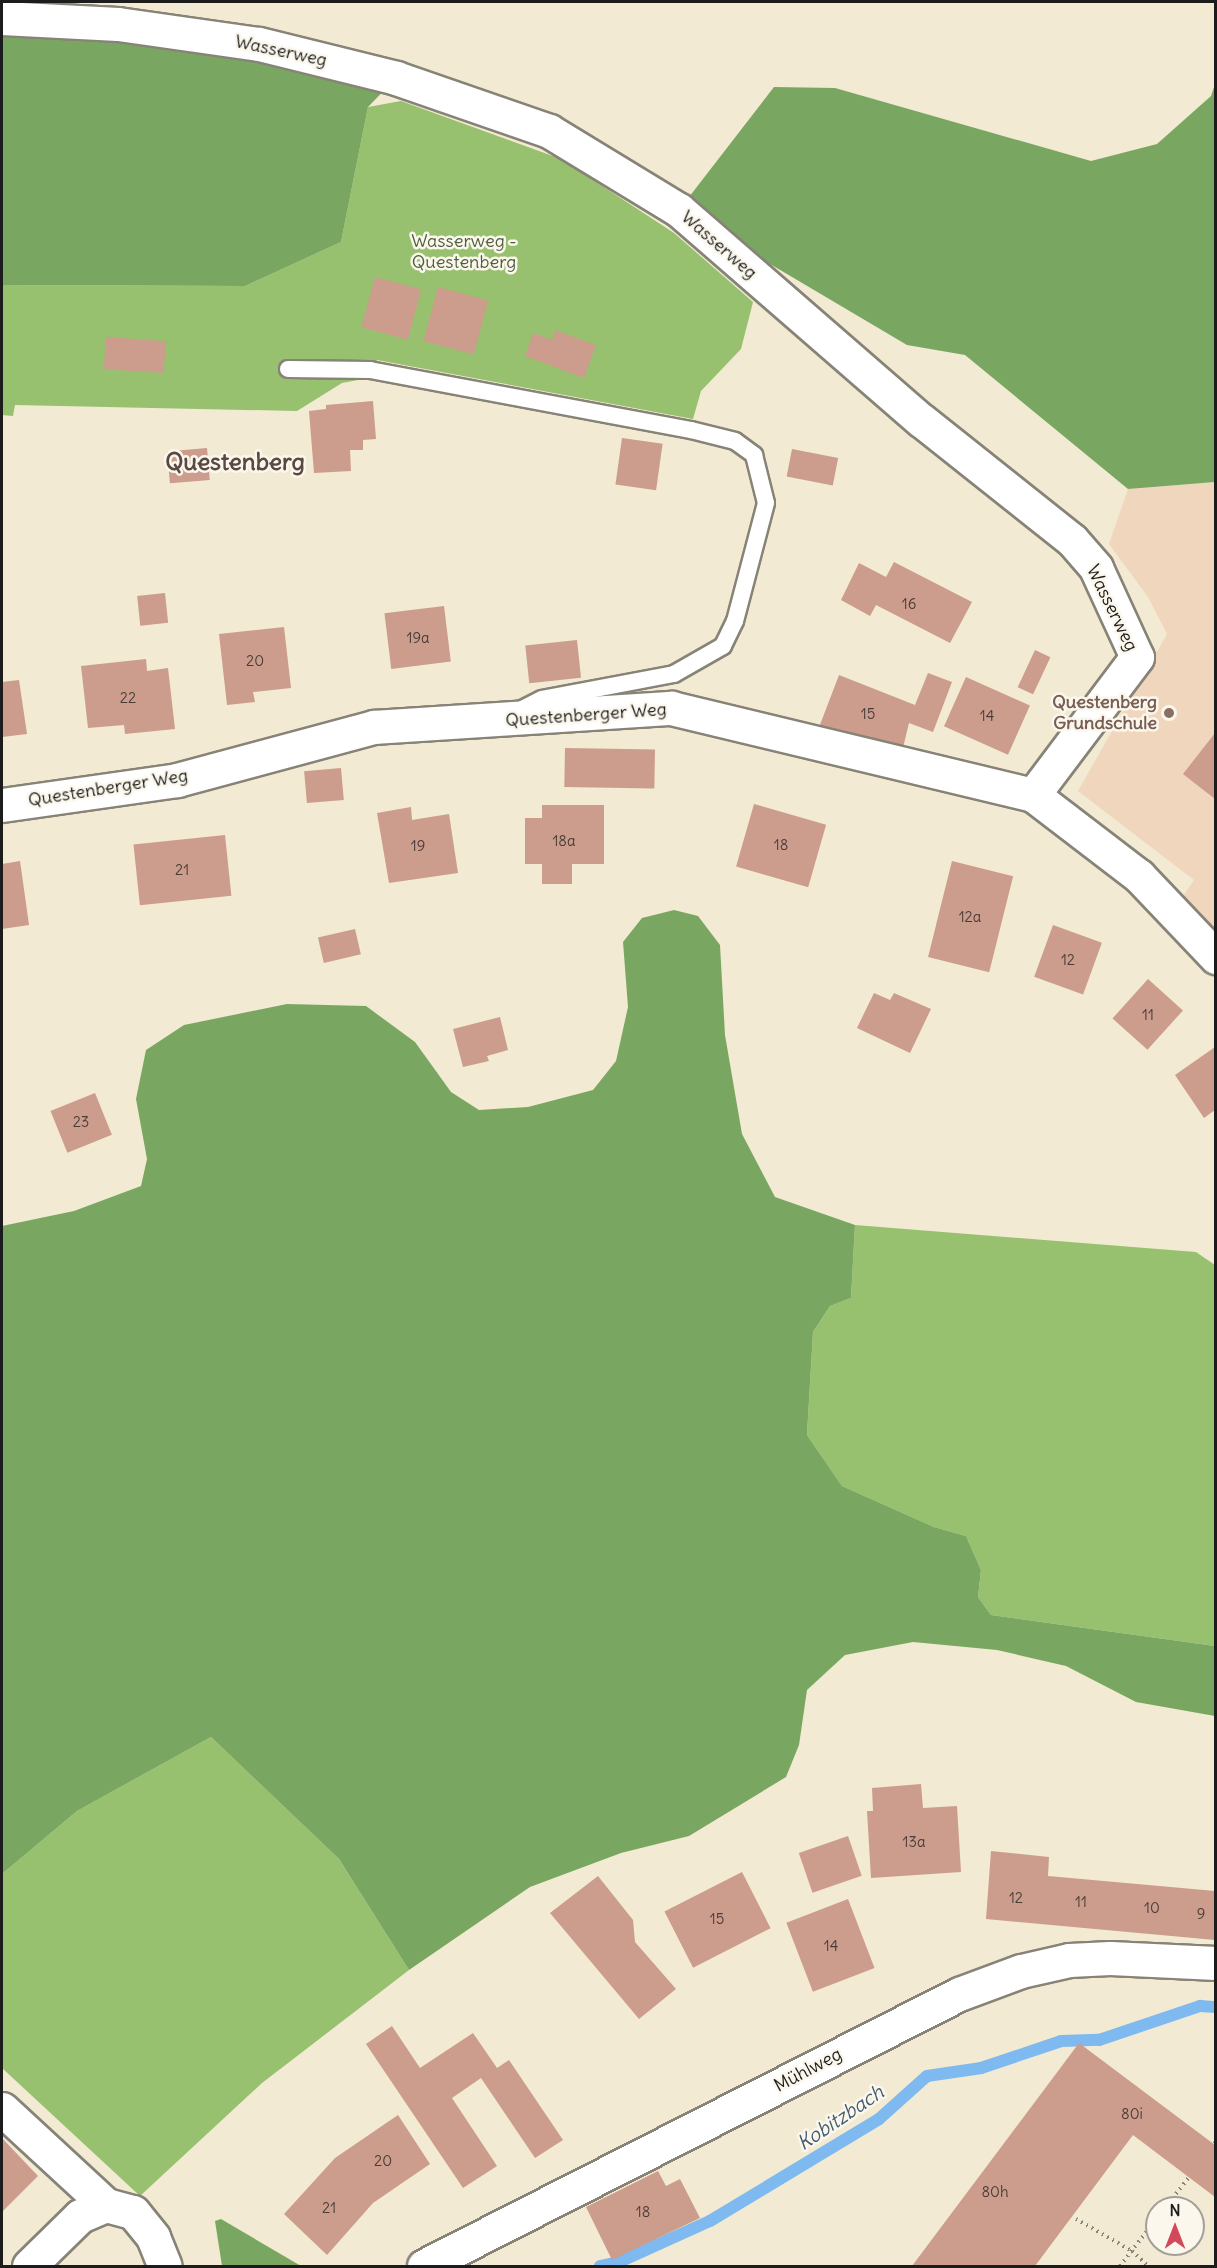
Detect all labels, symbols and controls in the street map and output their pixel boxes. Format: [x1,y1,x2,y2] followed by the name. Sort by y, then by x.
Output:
[233,31,329,71] street label: Wasserweg
[677,206,761,284] street label: Wasserweg
[411,231,517,274] park label: Wasserweg - Questenberg
[165,448,305,476] district label: Questenberg
[1082,561,1142,655] street label: Wasserweg
[902,595,916,613] house number: 16
[406,629,430,647] house number: 19a
[246,652,264,670] house number: 20
[120,689,136,707] house number: 22
[1052,692,1157,734] place label: Questenberg Grundschule
[505,699,667,731] street label: Questenberger Weg
[861,705,875,723] house number: 15
[1162,706,1176,720] marker: Questenberg Grundschule
[980,707,994,725] house number: 14
[27,765,189,811] street label: Questenberger Weg
[552,832,576,850] house number: 18a
[774,836,788,854] house number: 18
[411,837,425,855] house number: 19
[175,861,189,879] house number: 21
[959,908,981,926] house number: 12a
[1061,951,1075,969] house number: 12
[1142,1006,1154,1024] house number: 11
[73,1113,89,1131] house number: 23
[902,1833,926,1851] house number: 13a
[1009,1889,1023,1907] house number: 12
[1075,1893,1087,1911] house number: 11
[1144,1899,1160,1917] house number: 10
[1197,1905,1205,1923] house number: 9
[710,1910,724,1928] house number: 15
[824,1937,838,1955] house number: 14
[771,2043,845,2097] street label: Mühlweg
[792,2079,888,2155] water label: Kobitzbach
[1121,2105,1143,2123] house number: 80i
[374,2152,392,2170] house number: 20
[981,2183,1009,2201] house number: 80h
[1145,2196,1205,2256] north arrow
[322,2199,336,2217] house number: 21
[1169,2200,1181,2220] text: N
[636,2203,650,2221] house number: 18

